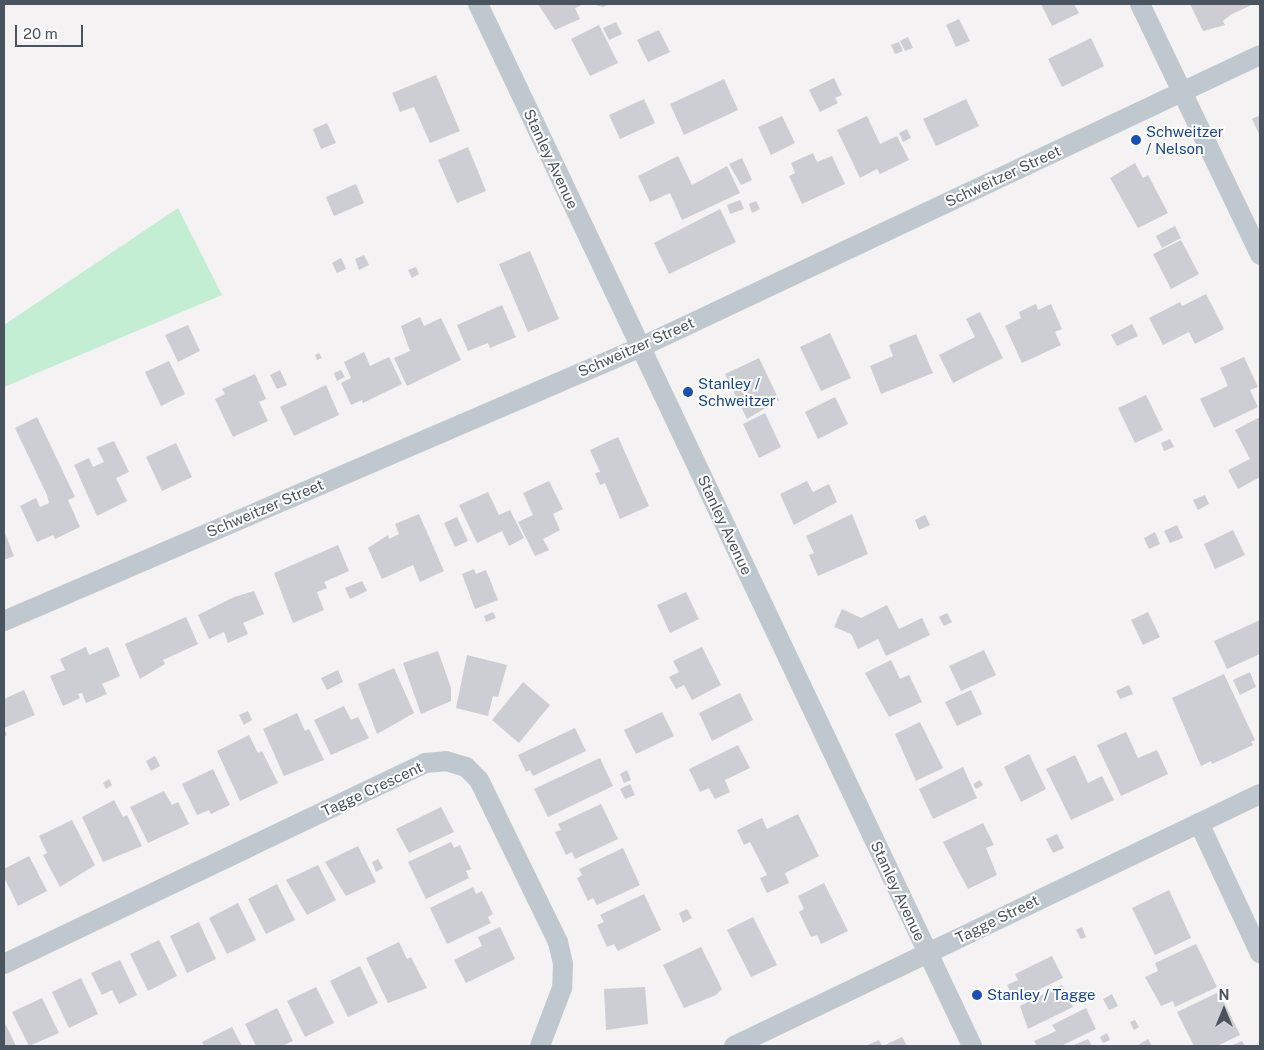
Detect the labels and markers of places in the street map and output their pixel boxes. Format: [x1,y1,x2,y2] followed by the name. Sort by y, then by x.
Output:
[1146,122,1224,157] place label: Schweitzer / Nelson
[1130,134,1142,146] marker: Schweitzer / Nelson
[698,374,776,409] place label: Stanley / Schweitzer
[682,386,694,398] marker: Stanley / Schweitzer
[987,986,1096,1004] place label: Stanley / Tagge
[971,989,983,1001] marker: Stanley / Tagge

